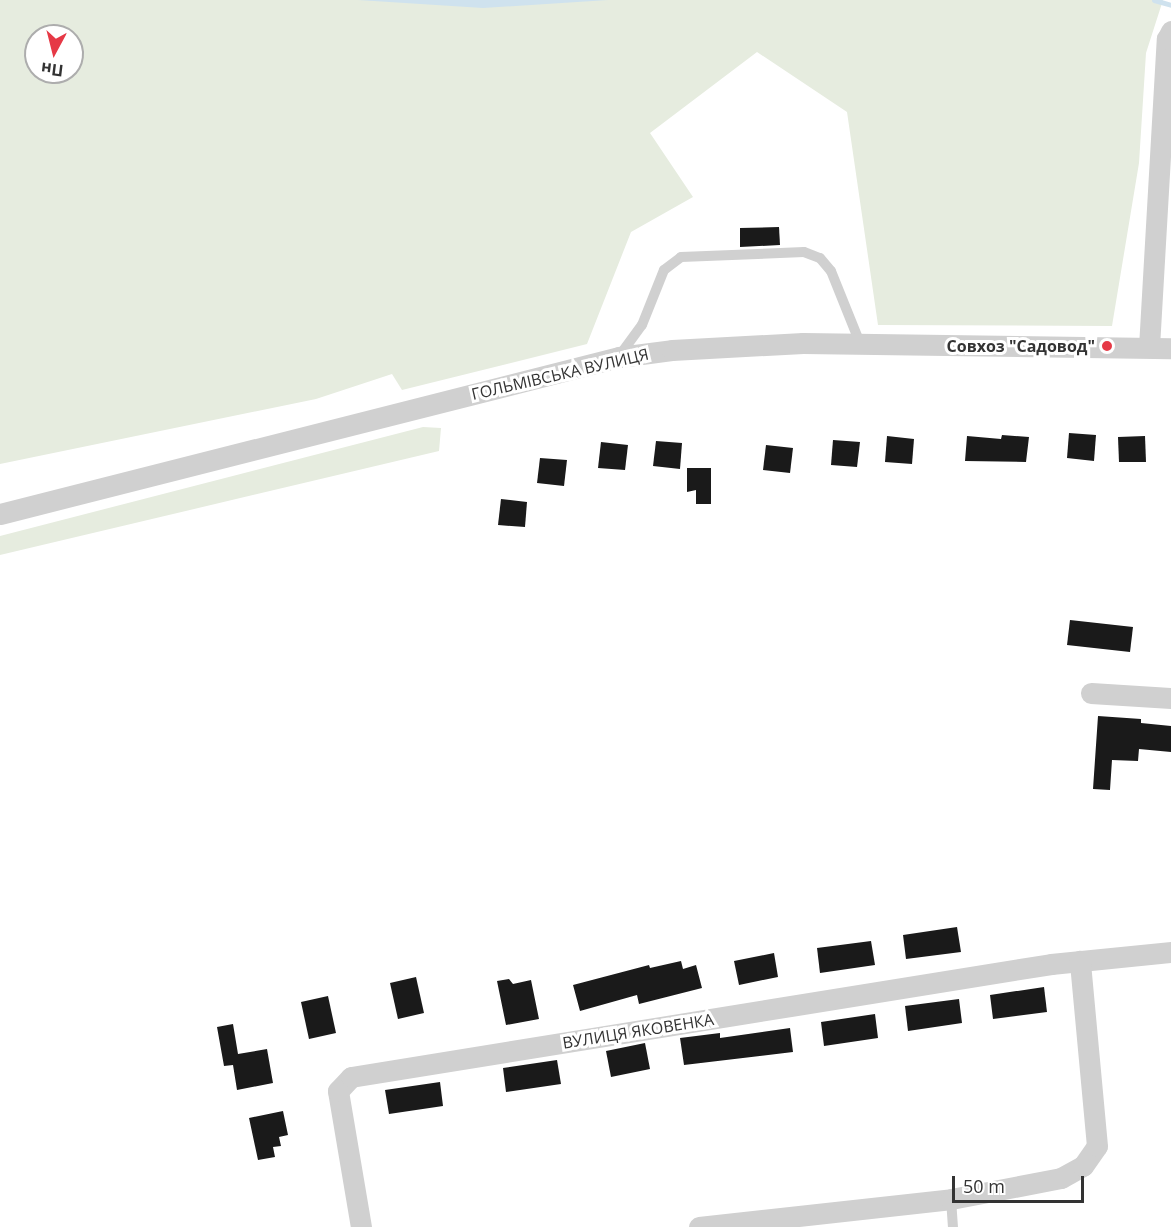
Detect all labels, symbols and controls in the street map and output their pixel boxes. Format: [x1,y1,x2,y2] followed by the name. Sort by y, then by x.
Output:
[24,24,84,84] north arrow
[40,58,65,82] text: Пн
[947,336,1095,356] place label: Совхоз "Садовод"
[1100,339,1114,353] marker: Совхоз "Садовод"
[470,344,650,404] street label: ГОЛЬМІВСЬКА ВУЛИЦЯ
[561,1010,715,1052] street label: ВУЛИЦЯ ЯКОВЕНКА
[955,1164,1087,1202] scale bar
[963,1174,1005,1198] text: 50 m

